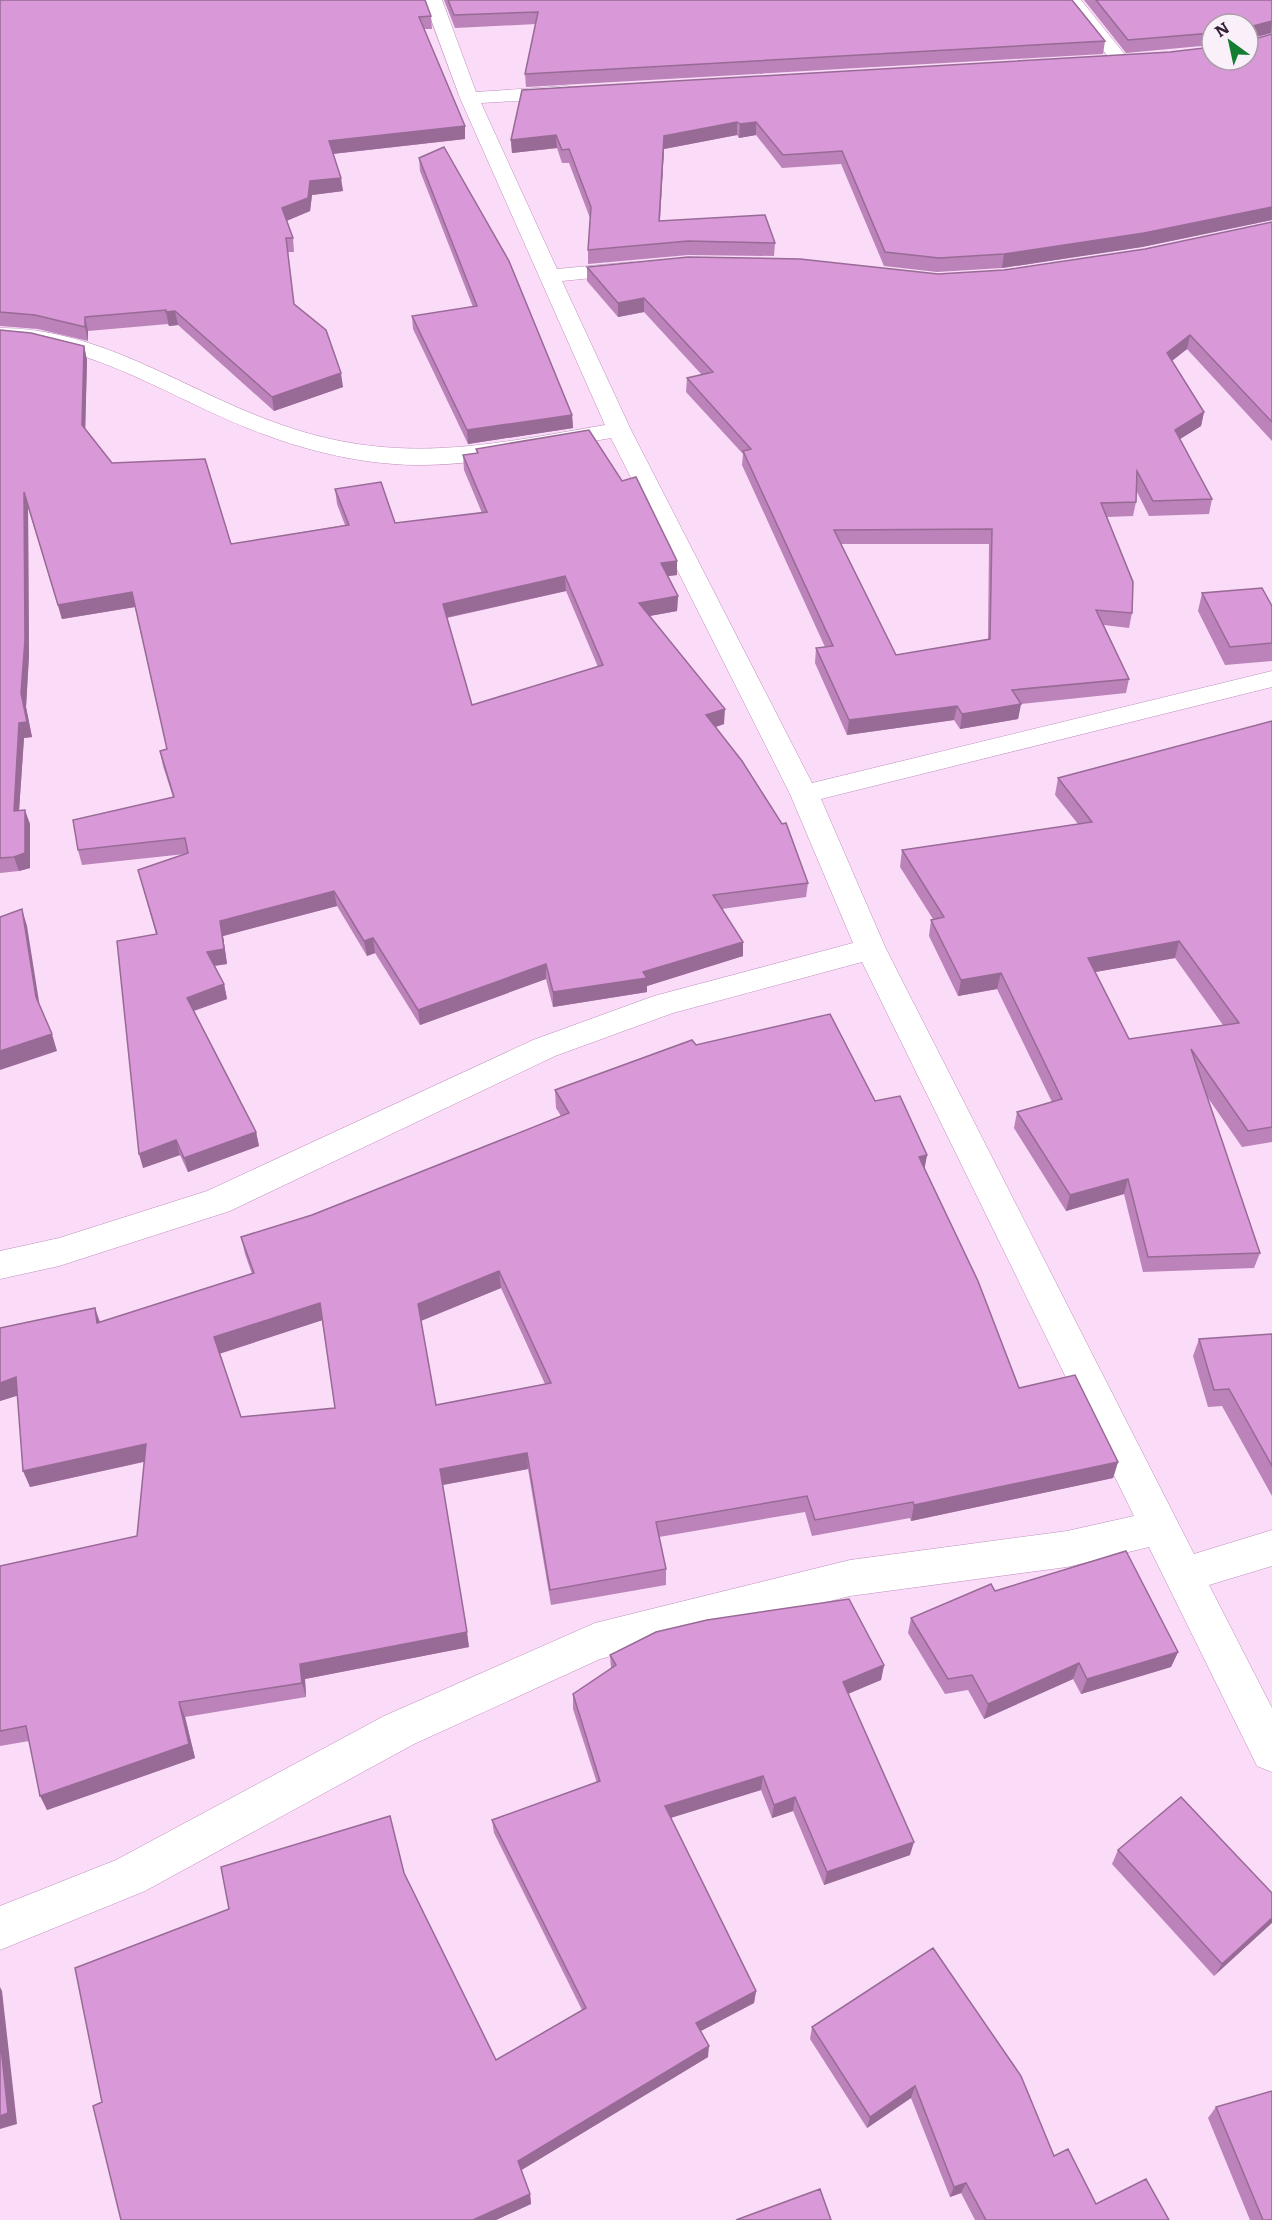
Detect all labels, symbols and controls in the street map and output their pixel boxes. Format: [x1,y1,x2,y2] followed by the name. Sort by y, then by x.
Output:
[1200,12,1260,72] north arrow
[1209,15,1233,42] text: N

